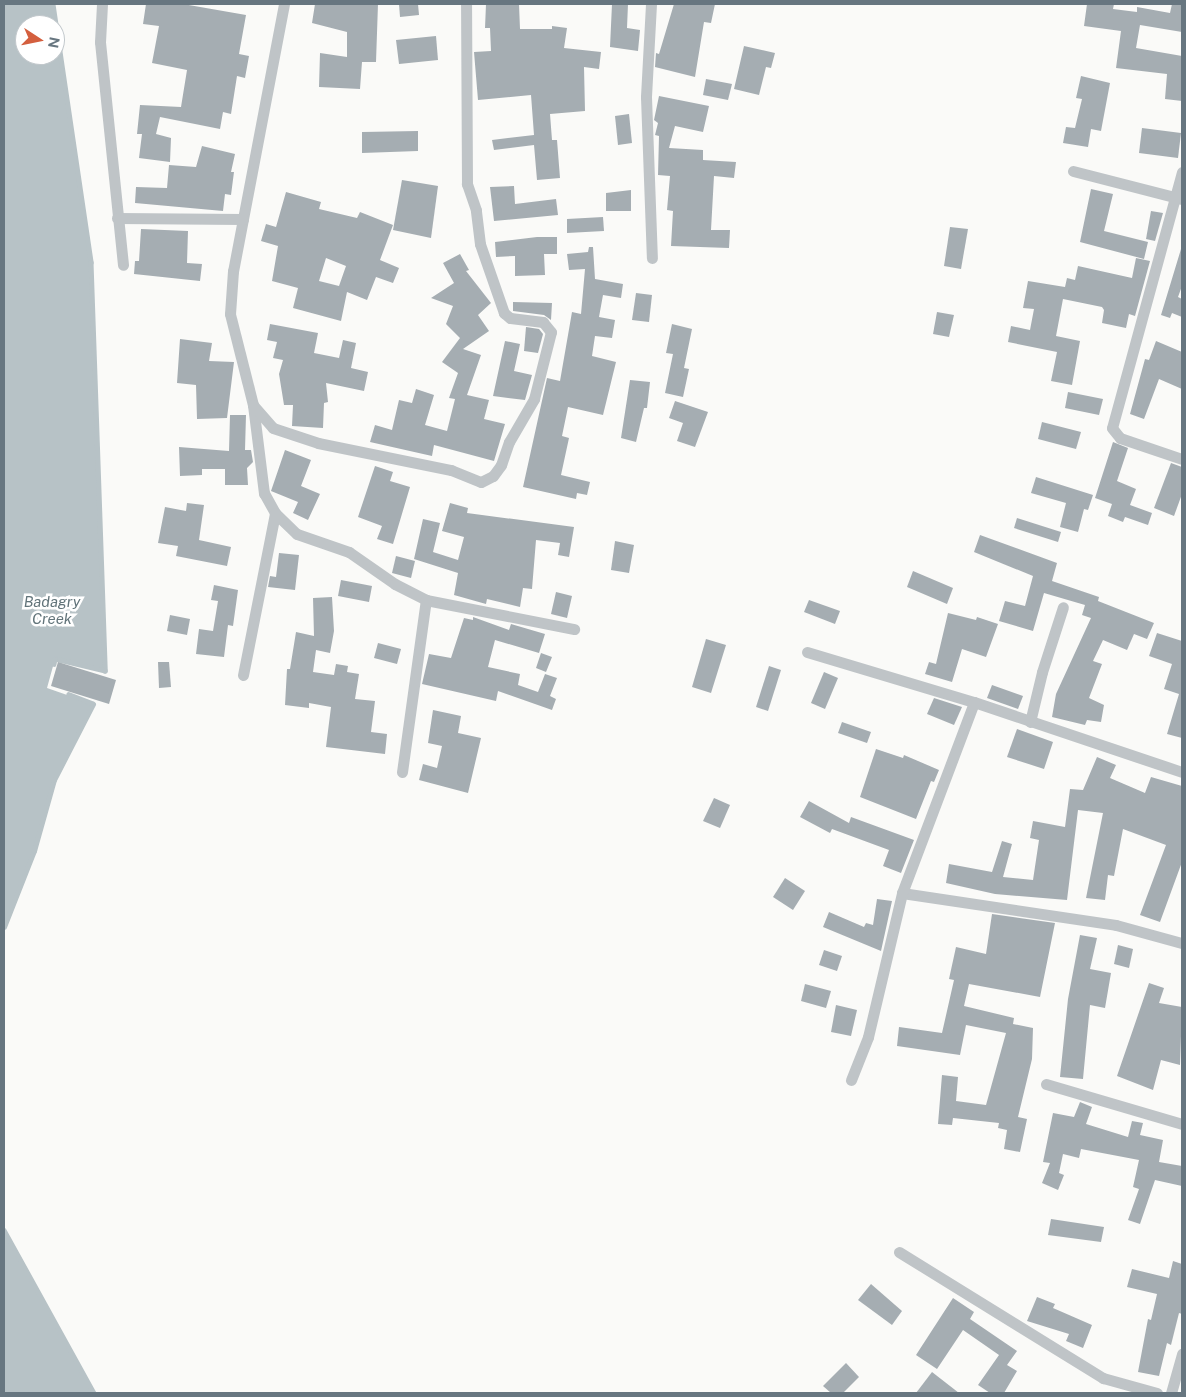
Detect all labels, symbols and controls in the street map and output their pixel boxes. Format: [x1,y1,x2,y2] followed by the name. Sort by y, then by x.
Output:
[15,15,65,65] north arrow
[45,36,63,50] text: N
[24,592,80,627] water label: Badagry Creek

